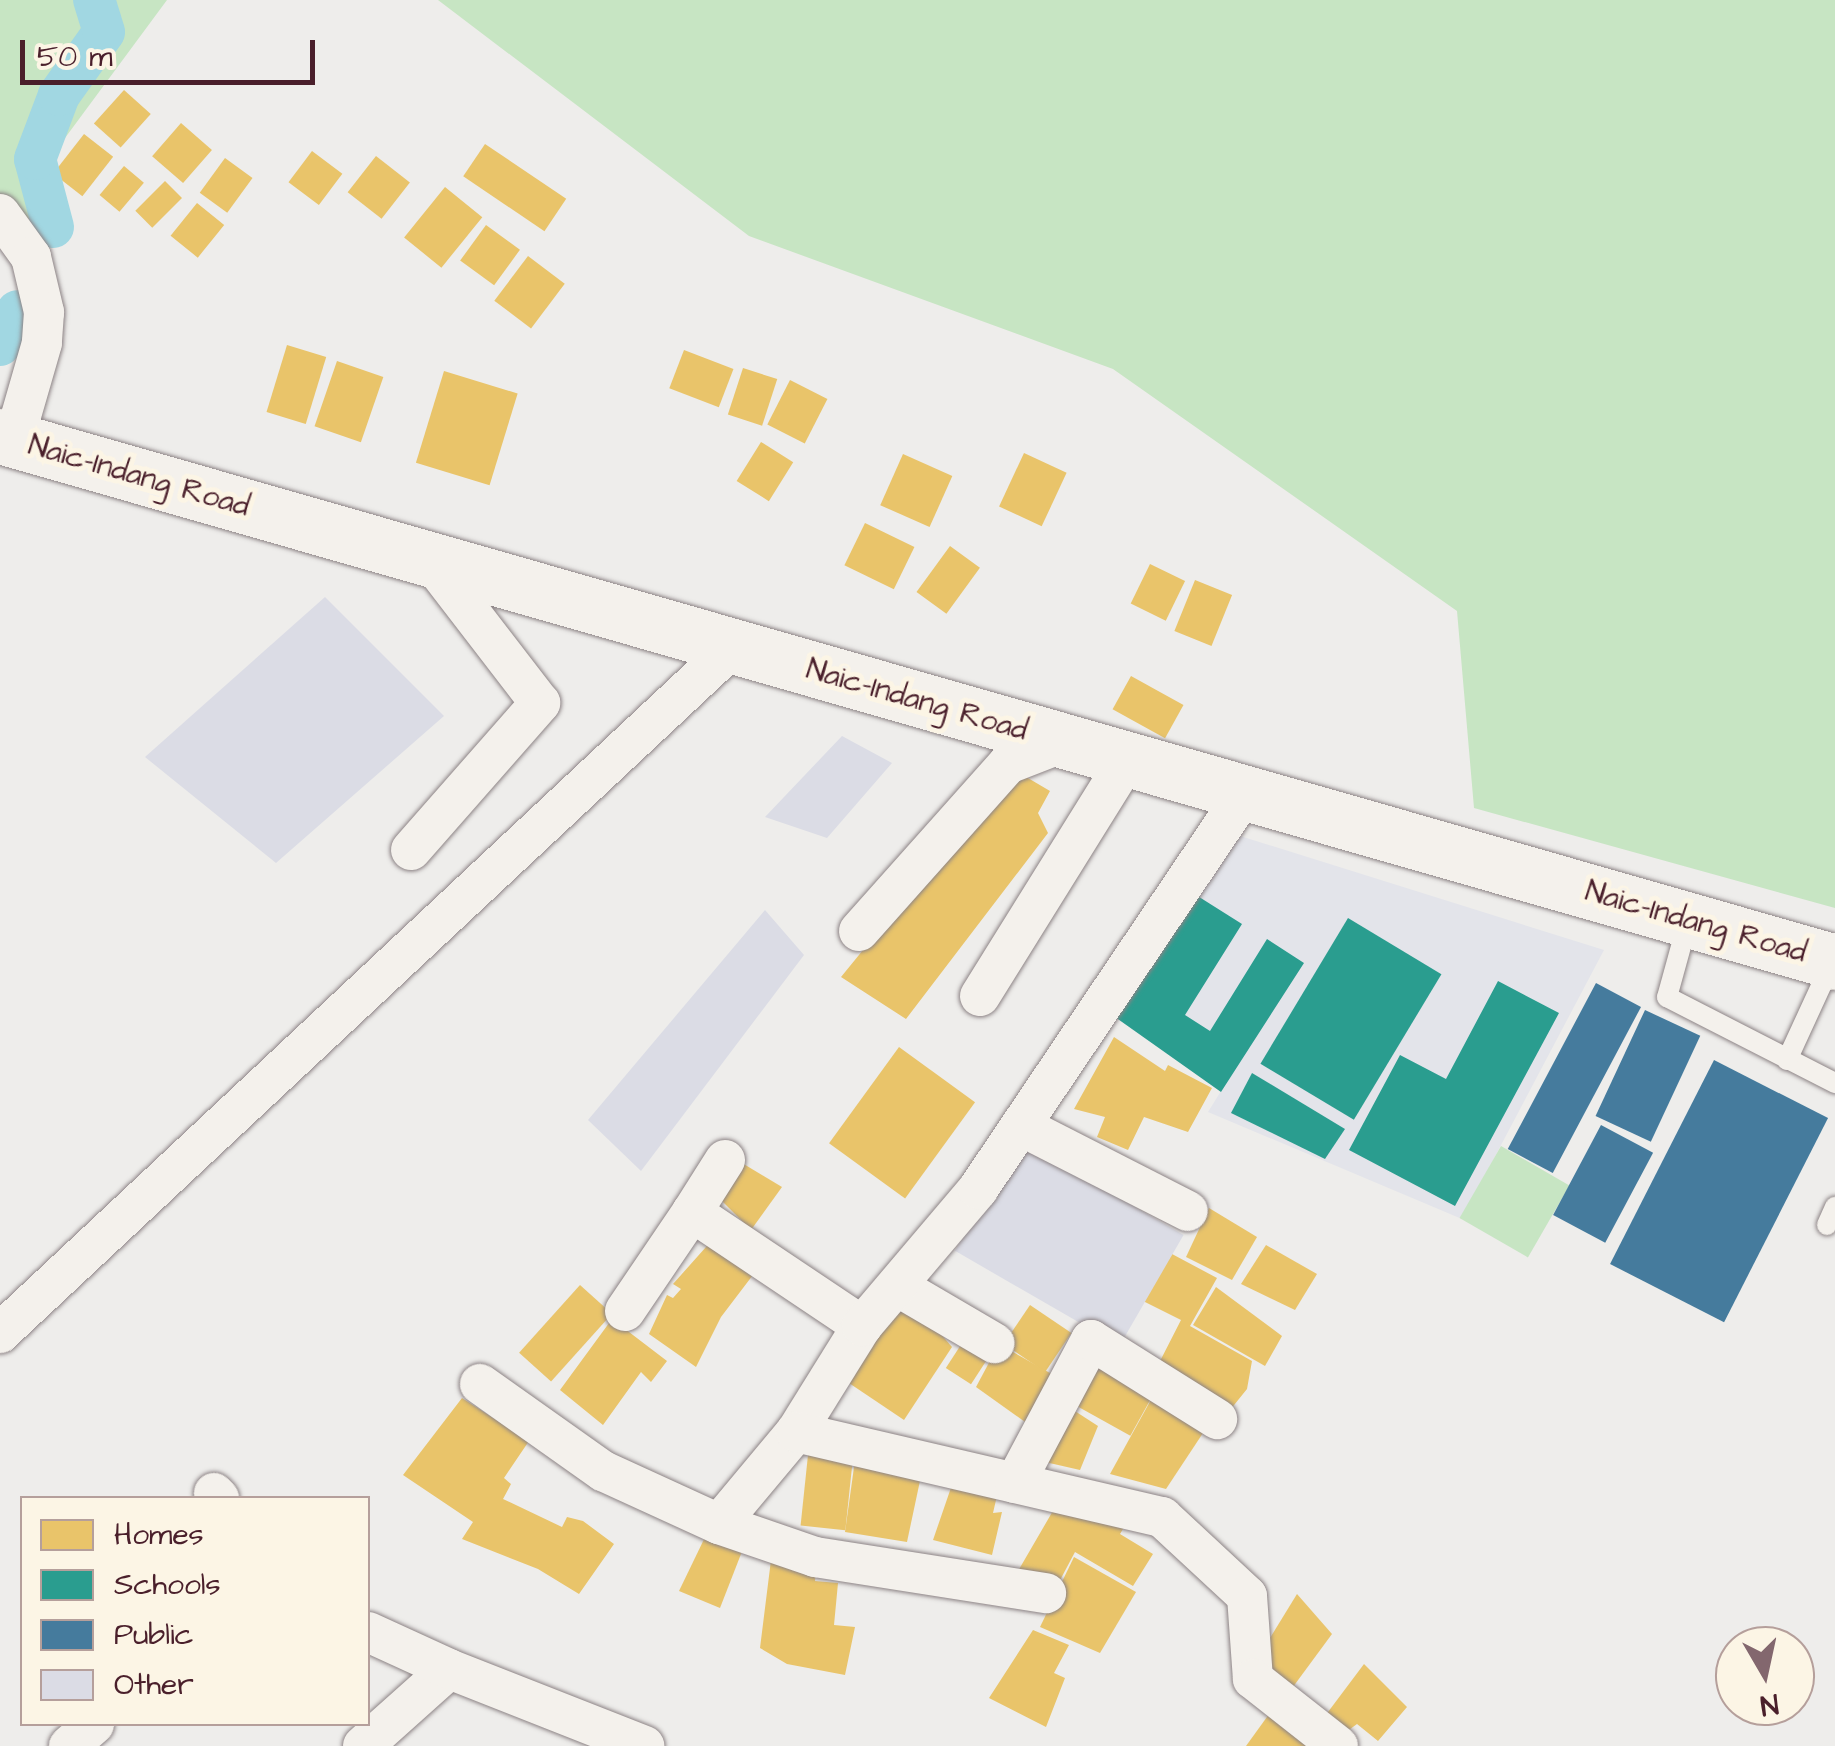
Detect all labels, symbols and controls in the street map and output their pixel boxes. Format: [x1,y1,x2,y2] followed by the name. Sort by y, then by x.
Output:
[25,20,320,82] scale bar
[37,36,113,78] text: 50 m
[24,427,254,525] street label: Naic–Indang Road
[802,651,1032,749] street label: Naic–Indang Road
[1581,873,1811,971] street label: Naic–Indang Road
[20,1496,370,1726] legend
[114,1514,204,1556] text: Homes
[114,1564,221,1606] text: Schools
[114,1614,193,1656] text: Public
[1715,1626,1815,1726] north arrow
[114,1664,194,1706] text: Other
[1758,1684,1781,1725] text: N

